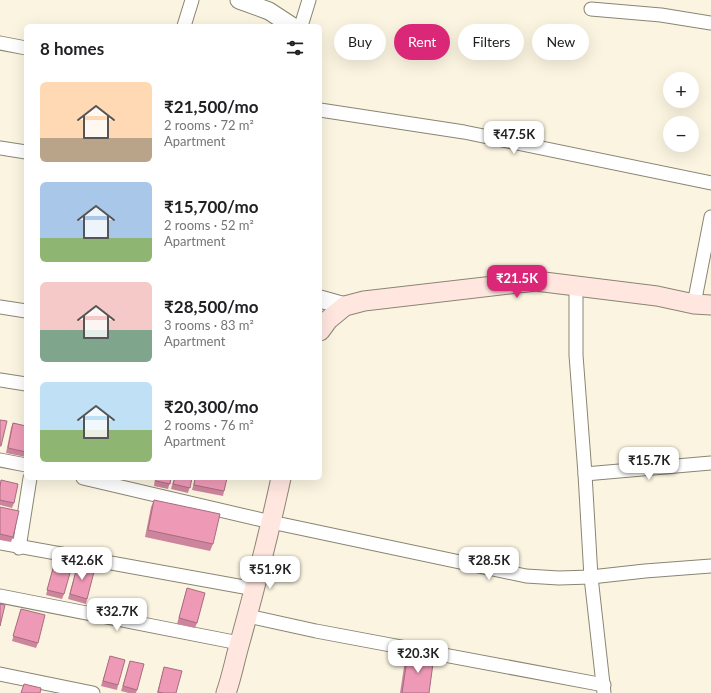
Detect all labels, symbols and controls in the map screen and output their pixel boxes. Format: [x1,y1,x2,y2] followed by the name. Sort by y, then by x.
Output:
[334,24,386,60] chip: Buy
[394,24,450,60] chip: Rent
[458,24,524,60] chip: Filters
[532,24,589,60] chip: New
[284,37,306,59] icon: filters
[40,38,104,59] text: 8 homes
[663,72,699,152] map controls
[663,72,699,108] button: +
[164,96,259,117] text: ₹21,500/mo
[72,98,120,146] icon: home
[663,116,699,152] button: −
[164,117,254,133] text: 2 rooms · 72 m²
[481,121,547,155] pin: ₹47.5K
[493,126,535,142] text: ₹47.5K
[164,133,225,149] text: Apartment
[164,196,259,217] text: ₹15,700/mo
[72,198,120,246] icon: home
[164,217,254,233] text: 2 rooms · 52 m²
[164,233,225,249] text: Apartment
[484,265,550,299] pin: ₹21.5K
[496,270,538,286] text: ₹21.5K
[164,296,259,317] text: ₹28,500/mo
[72,298,120,346] icon: home
[164,317,254,333] text: 3 rooms · 83 m²
[164,333,225,349] text: Apartment
[164,396,259,417] text: ₹20,300/mo
[72,398,120,446] icon: home
[164,417,254,433] text: 2 rooms · 76 m²
[164,433,225,449] text: Apartment
[616,447,682,481] pin: ₹15.7K
[628,452,670,468] text: ₹15.7K
[49,547,115,581] pin: ₹42.6K
[456,547,522,581] pin: ₹28.5K
[61,552,103,568] text: ₹42.6K
[468,552,510,568] text: ₹28.5K
[237,556,303,590] pin: ₹51.9K
[249,561,291,577] text: ₹51.9K
[84,598,150,632] pin: ₹32.7K
[96,603,138,619] text: ₹32.7K
[385,640,451,674] pin: ₹20.3K
[397,645,439,661] text: ₹20.3K

